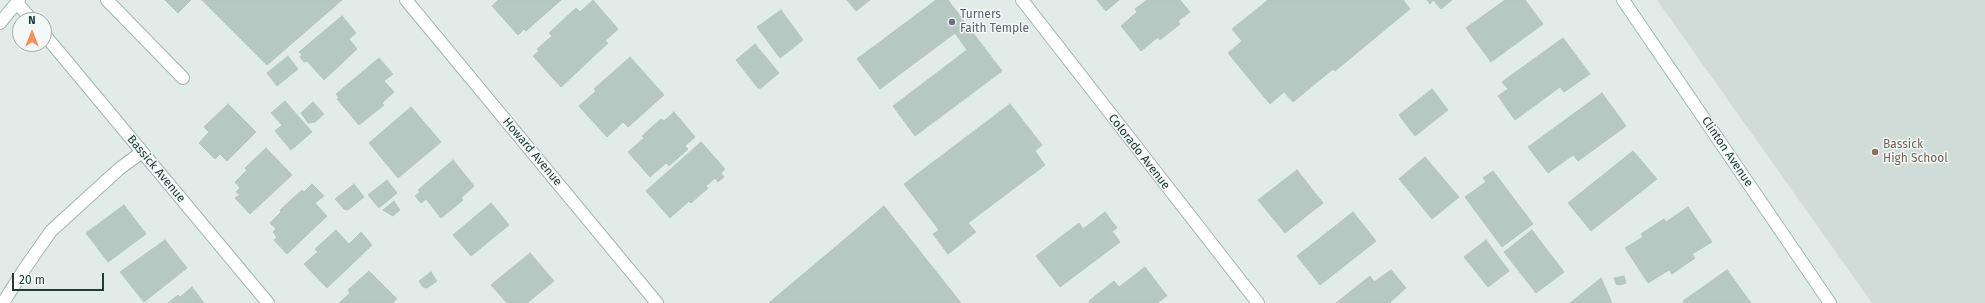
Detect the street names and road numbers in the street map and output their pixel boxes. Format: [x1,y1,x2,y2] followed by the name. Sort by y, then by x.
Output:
[1105,111,1173,193] street label: Colorado Avenue
[1698,114,1756,190] street label: Clinton Avenue
[499,115,565,189] street label: Howard Avenue
[124,133,188,205] street label: Bassick Avenue

